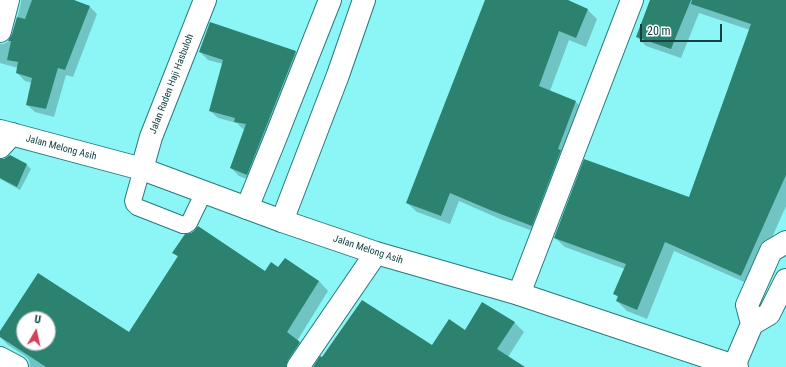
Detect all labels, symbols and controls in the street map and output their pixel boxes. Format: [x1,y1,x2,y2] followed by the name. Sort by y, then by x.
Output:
[642,16,724,42] scale bar
[647,24,671,38] text: 20 m
[147,32,197,136] street label: Jalan Raden Haji Hasbuloh
[24,133,98,163] street label: Jalan Melong Asih
[331,233,405,267] street label: Jalan Melong Asih
[16,311,56,351] north arrow
[34,313,42,327] text: U

